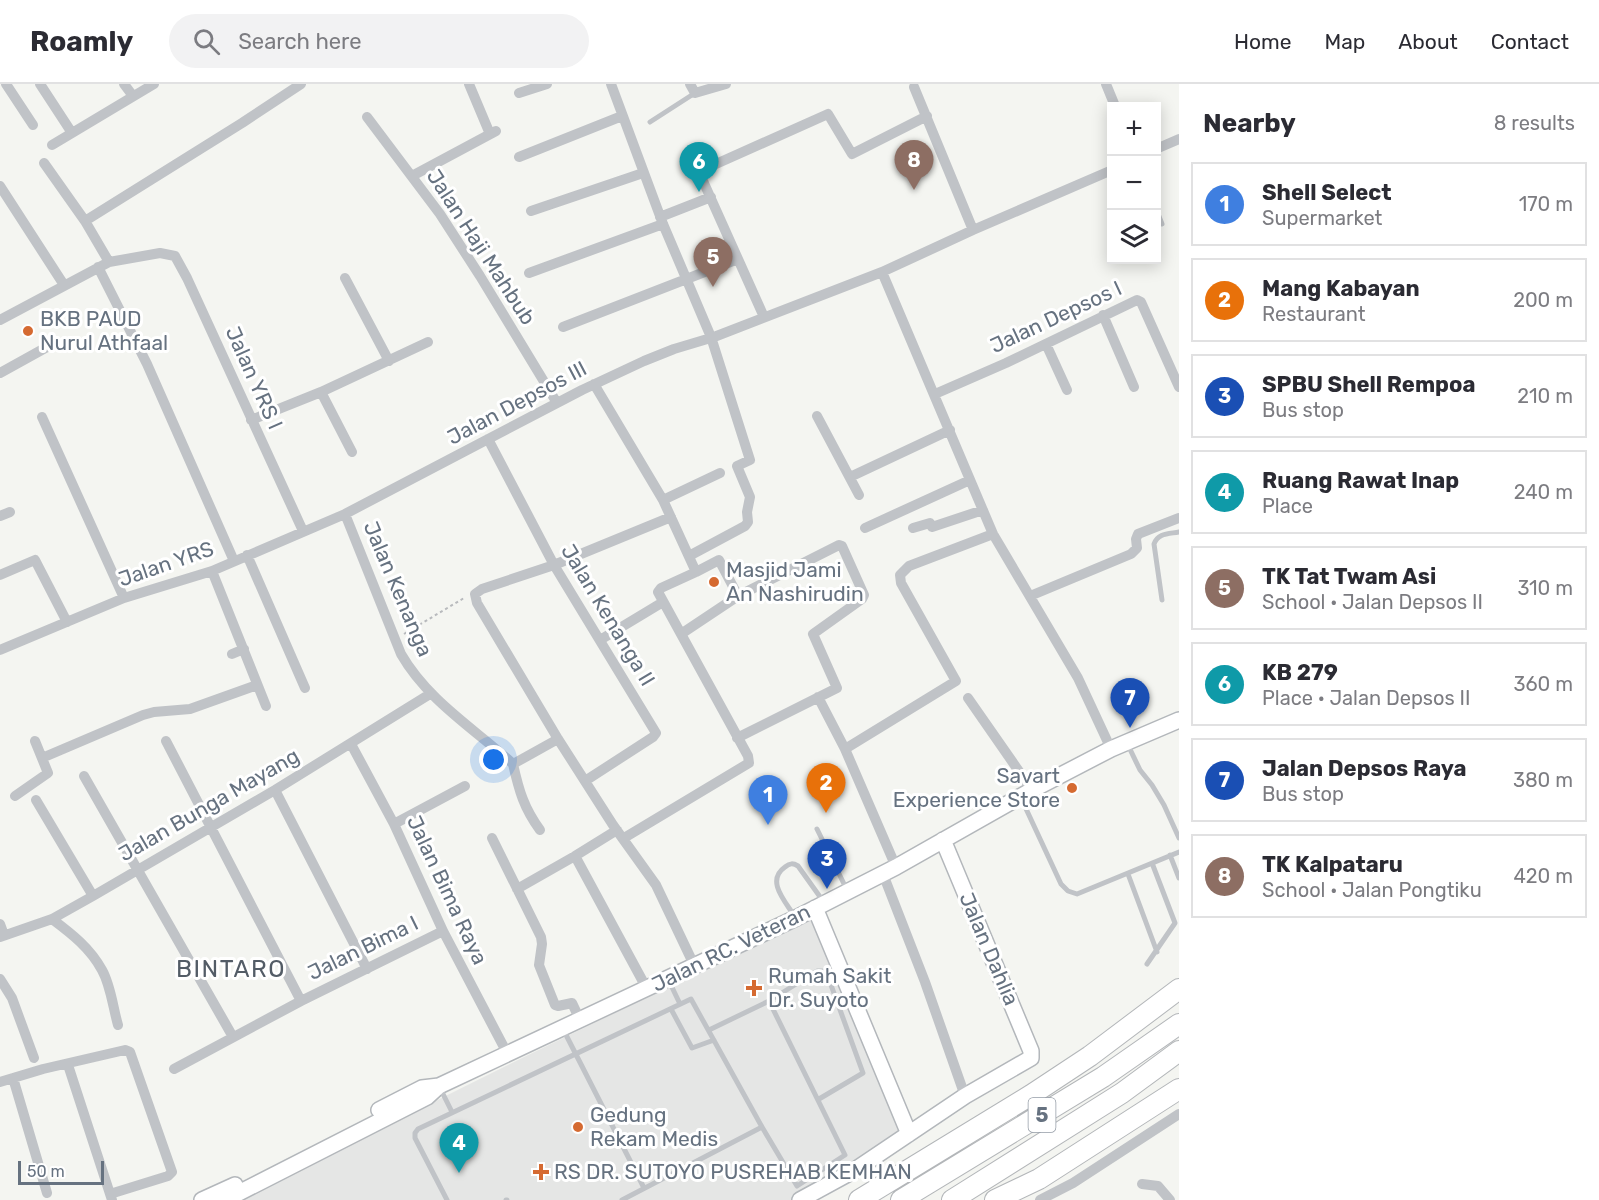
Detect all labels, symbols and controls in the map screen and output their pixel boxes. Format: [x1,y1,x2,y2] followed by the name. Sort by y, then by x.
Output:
[169,14,589,68] search box
[30,25,133,58] text: Roamly
[190,25,223,58] icon: search
[238,28,362,55] text: Search here
[1234,29,1291,54] text: Home
[1324,29,1365,54] text: Map
[1398,29,1458,54] text: About
[1491,29,1569,54] text: Contact
[1107,102,1161,264] map controls
[1107,102,1161,156] button: +
[1203,108,1296,139] text: Nearby
[1494,111,1575,135] text: 8 results
[894,141,934,190] pin: 8
[680,142,718,192] pin: 6
[1107,156,1161,210] button: −
[422,164,541,329] street label: Jalan Haji Mahbub
[1262,179,1392,206] text: Shell Select
[1220,192,1229,216] text: 1
[1519,192,1573,216] text: 170 m
[1262,206,1382,230] text: Supermarket
[1107,210,1161,264] button: layers
[694,238,732,287] pin: 5
[986,275,1126,358] street label: Jalan Depsos I
[1262,275,1420,302] text: Mang Kabayan
[1218,288,1231,312] text: 2
[1513,288,1573,312] text: 200 m
[1262,302,1366,326] text: Restaurant
[40,306,168,355] place label: BKB PAUD Nurul Athfaal
[221,322,288,433] street label: Jalan YRS I
[21,324,35,338] marker: BKB PAUD Nurul Athfaal
[443,355,591,450] street label: Jalan Depsos III
[1262,371,1475,398] text: SPBU Shell Rempoa
[1218,384,1231,408] text: 3
[1517,384,1573,408] text: 210 m
[1262,398,1344,422] text: Bus stop
[1262,467,1459,494] text: Ruang Rawat Inap
[1218,480,1231,504] text: 4
[1514,480,1573,504] text: 240 m
[1262,494,1313,518] text: Place
[359,517,438,660] street label: Jalan Kenanga
[115,536,217,591] street label: Jalan YRS
[556,539,661,690] street label: Jalan Kenanga II
[726,557,864,606] place label: Masjid Jami An Nashirudin
[1262,563,1436,590] text: TK Tat Twam Asi
[707,575,721,589] marker: Masjid Jami An Nashirudin
[1218,576,1231,600] text: 5
[1517,576,1573,600] text: 310 m
[1262,590,1483,614] text: School · Jalan Depsos II
[1262,659,1338,686] text: KB 279
[1218,672,1231,696] text: 6
[1514,672,1573,696] text: 360 m
[1110,678,1150,728] pin: 7
[1262,686,1471,710] text: Place · Jalan Depsos II
[114,743,303,866] street label: Jalan Bunga Mayang
[479,745,508,774] your location
[1262,755,1466,782] text: Jalan Depsos Raya
[893,763,1060,812] place label: Savart Experience Store
[806,764,846,813] pin: 2
[1219,768,1230,792] text: 7
[1513,768,1573,792] text: 380 m
[748,776,788,825] pin: 1
[1065,781,1079,795] marker: Savart Experience Store
[1262,782,1344,806] text: Bus stop
[402,811,493,968] street label: Jalan Bima Raya
[808,840,846,889] pin: 3
[1262,851,1403,878] text: TK Kalpataru
[1218,864,1231,888] text: 8
[1513,864,1573,888] text: 420 m
[1262,878,1482,902] text: School · Jalan Pongtiku
[955,889,1024,1009] street label: Jalan Dahlia
[647,898,814,997] street label: Jalan RC. Veteran
[304,910,422,985] street label: Jalan Bima I
[176,955,286,983] district label: BINTARO
[768,963,891,1012] place label: Rumah Sakit Dr. Suyoto
[745,979,763,997] marker: Rumah Sakit Dr. Suyoto
[1028,1098,1056,1132] road number: 5
[590,1102,718,1151] place label: Gedung Rekam Medis
[571,1120,585,1134] marker: Gedung Rekam Medis
[440,1124,478,1173] pin: 4
[18,1158,104,1186] scale bar
[554,1159,912,1184] place label: RS DR. SUTOYO PUSREHAB KEMHAN
[27,1162,65,1181] text: 50 m
[532,1163,550,1181] marker: RS DR. SUTOYO PUSREHAB KEMHAN

